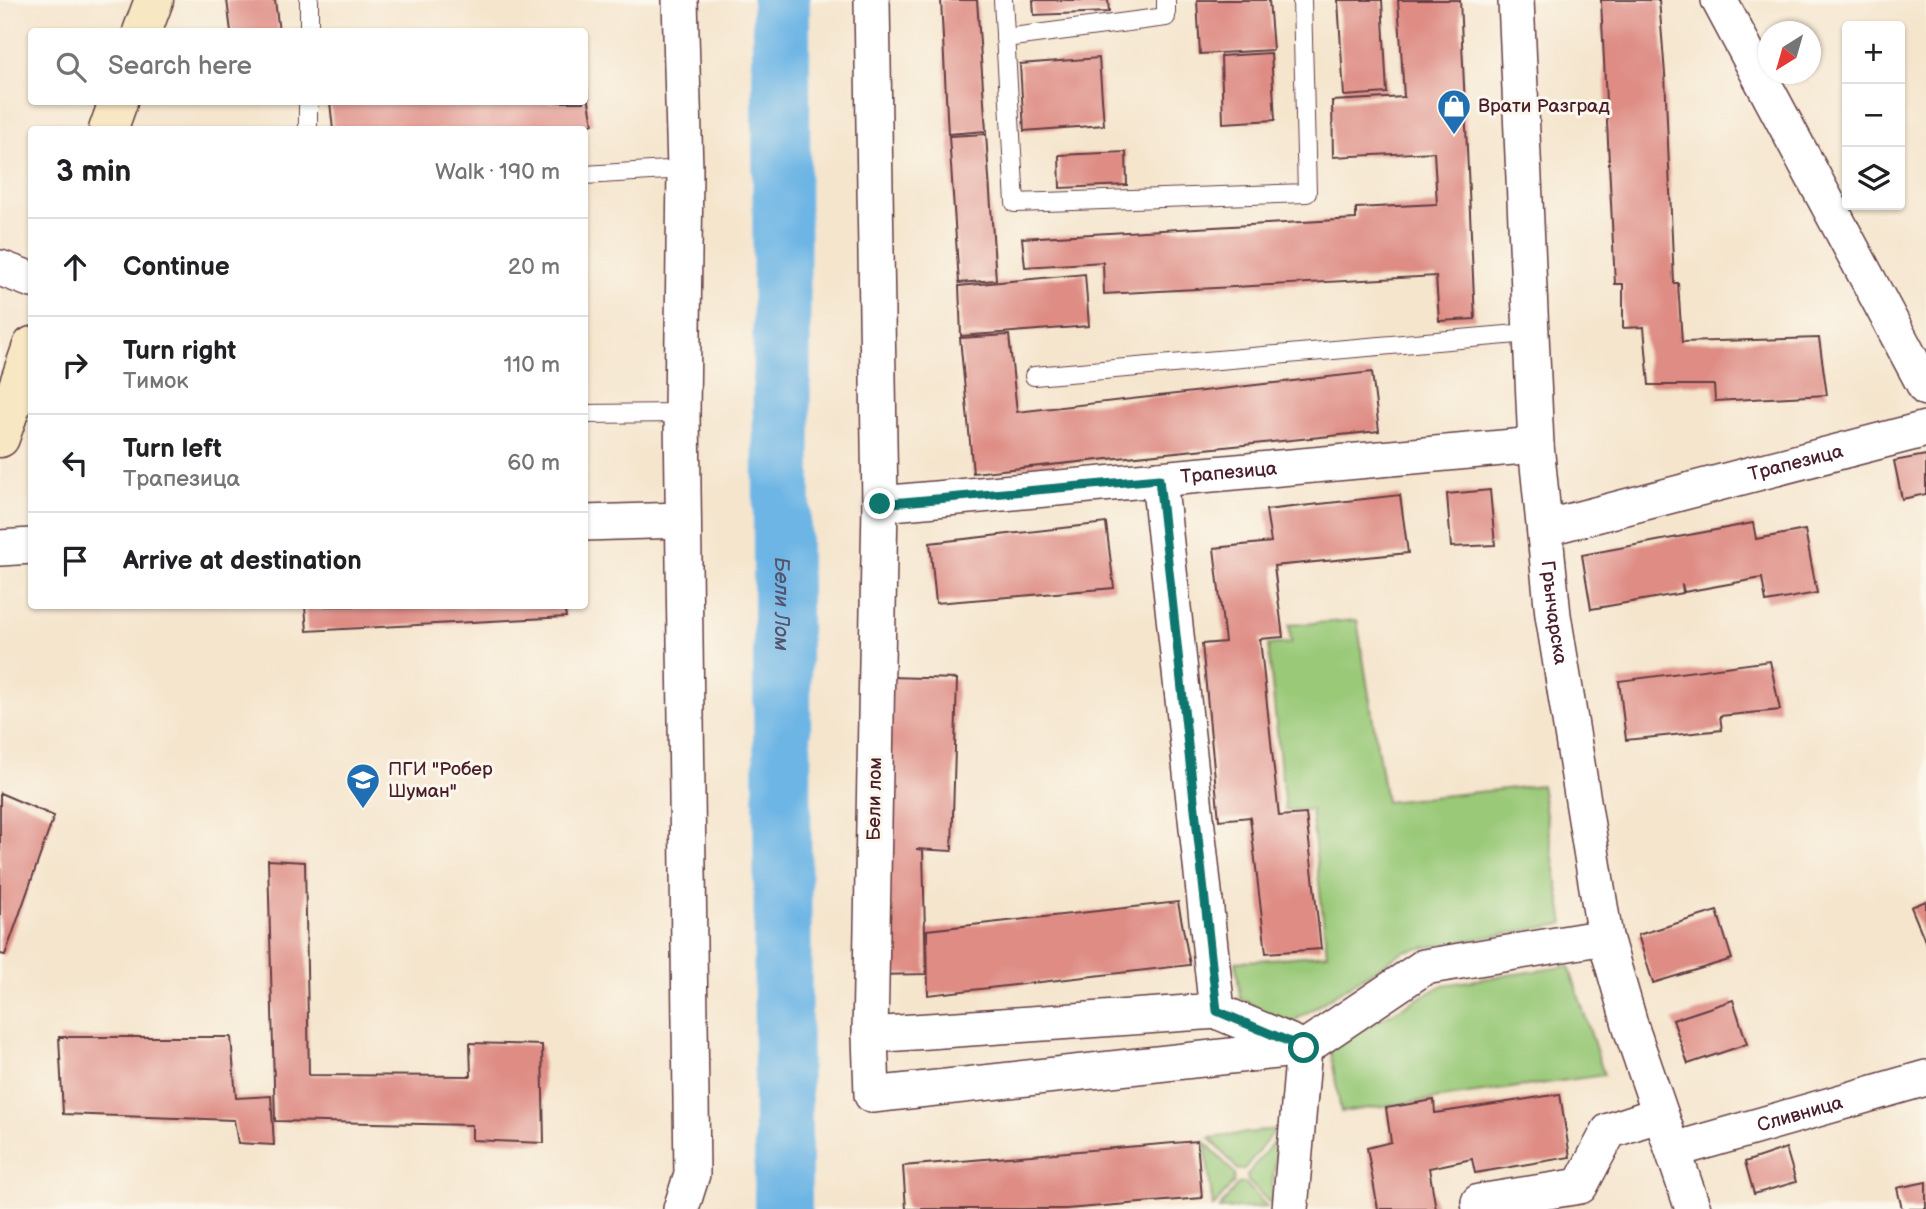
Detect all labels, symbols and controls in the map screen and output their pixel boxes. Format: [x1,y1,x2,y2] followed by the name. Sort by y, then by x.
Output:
[1758,21,1821,84] north arrow
[1842,21,1905,210] map controls
[1842,21,1905,84] button: +
[28,28,588,105] search box
[52,48,90,86] icon: search
[108,51,252,82] text: Search here
[1842,84,1905,147] button: −
[1435,87,1473,136] shop icon: Врати Разград
[1478,95,1610,118] place label: Врати Разград
[1842,147,1905,210] button: layers
[56,154,131,190] text: 3 min
[435,158,560,186] text: Walk · 190 m
[56,248,94,286] icon: ahead
[123,252,230,283] text: Continue
[508,253,560,281] text: 20 m
[123,336,236,367] text: Turn right
[56,346,94,384] icon: right
[503,351,560,379] text: 110 m
[123,367,189,395] text: Тимок
[123,434,222,465] text: Turn left
[1746,440,1845,486] street label: Трапезица
[56,444,94,482] icon: left
[507,449,560,477] text: 60 m
[1179,457,1278,488] street label: Трапезица
[123,465,240,493] text: Трапезица
[864,488,895,519] route end
[56,542,94,580] icon: arrive
[123,546,362,577] text: Arrive at destination
[769,557,795,651] water label: Бели Лом
[1536,560,1572,666] street label: Грънчарска
[863,757,887,841] street label: Бели лом
[388,758,493,803] place label: ПГИ "Робер Шуман"
[344,761,382,810] school or university icon: ПГИ "Робер Шуман"
[1288,1032,1319,1063] route start
[1754,1091,1845,1137] street label: Сливница

